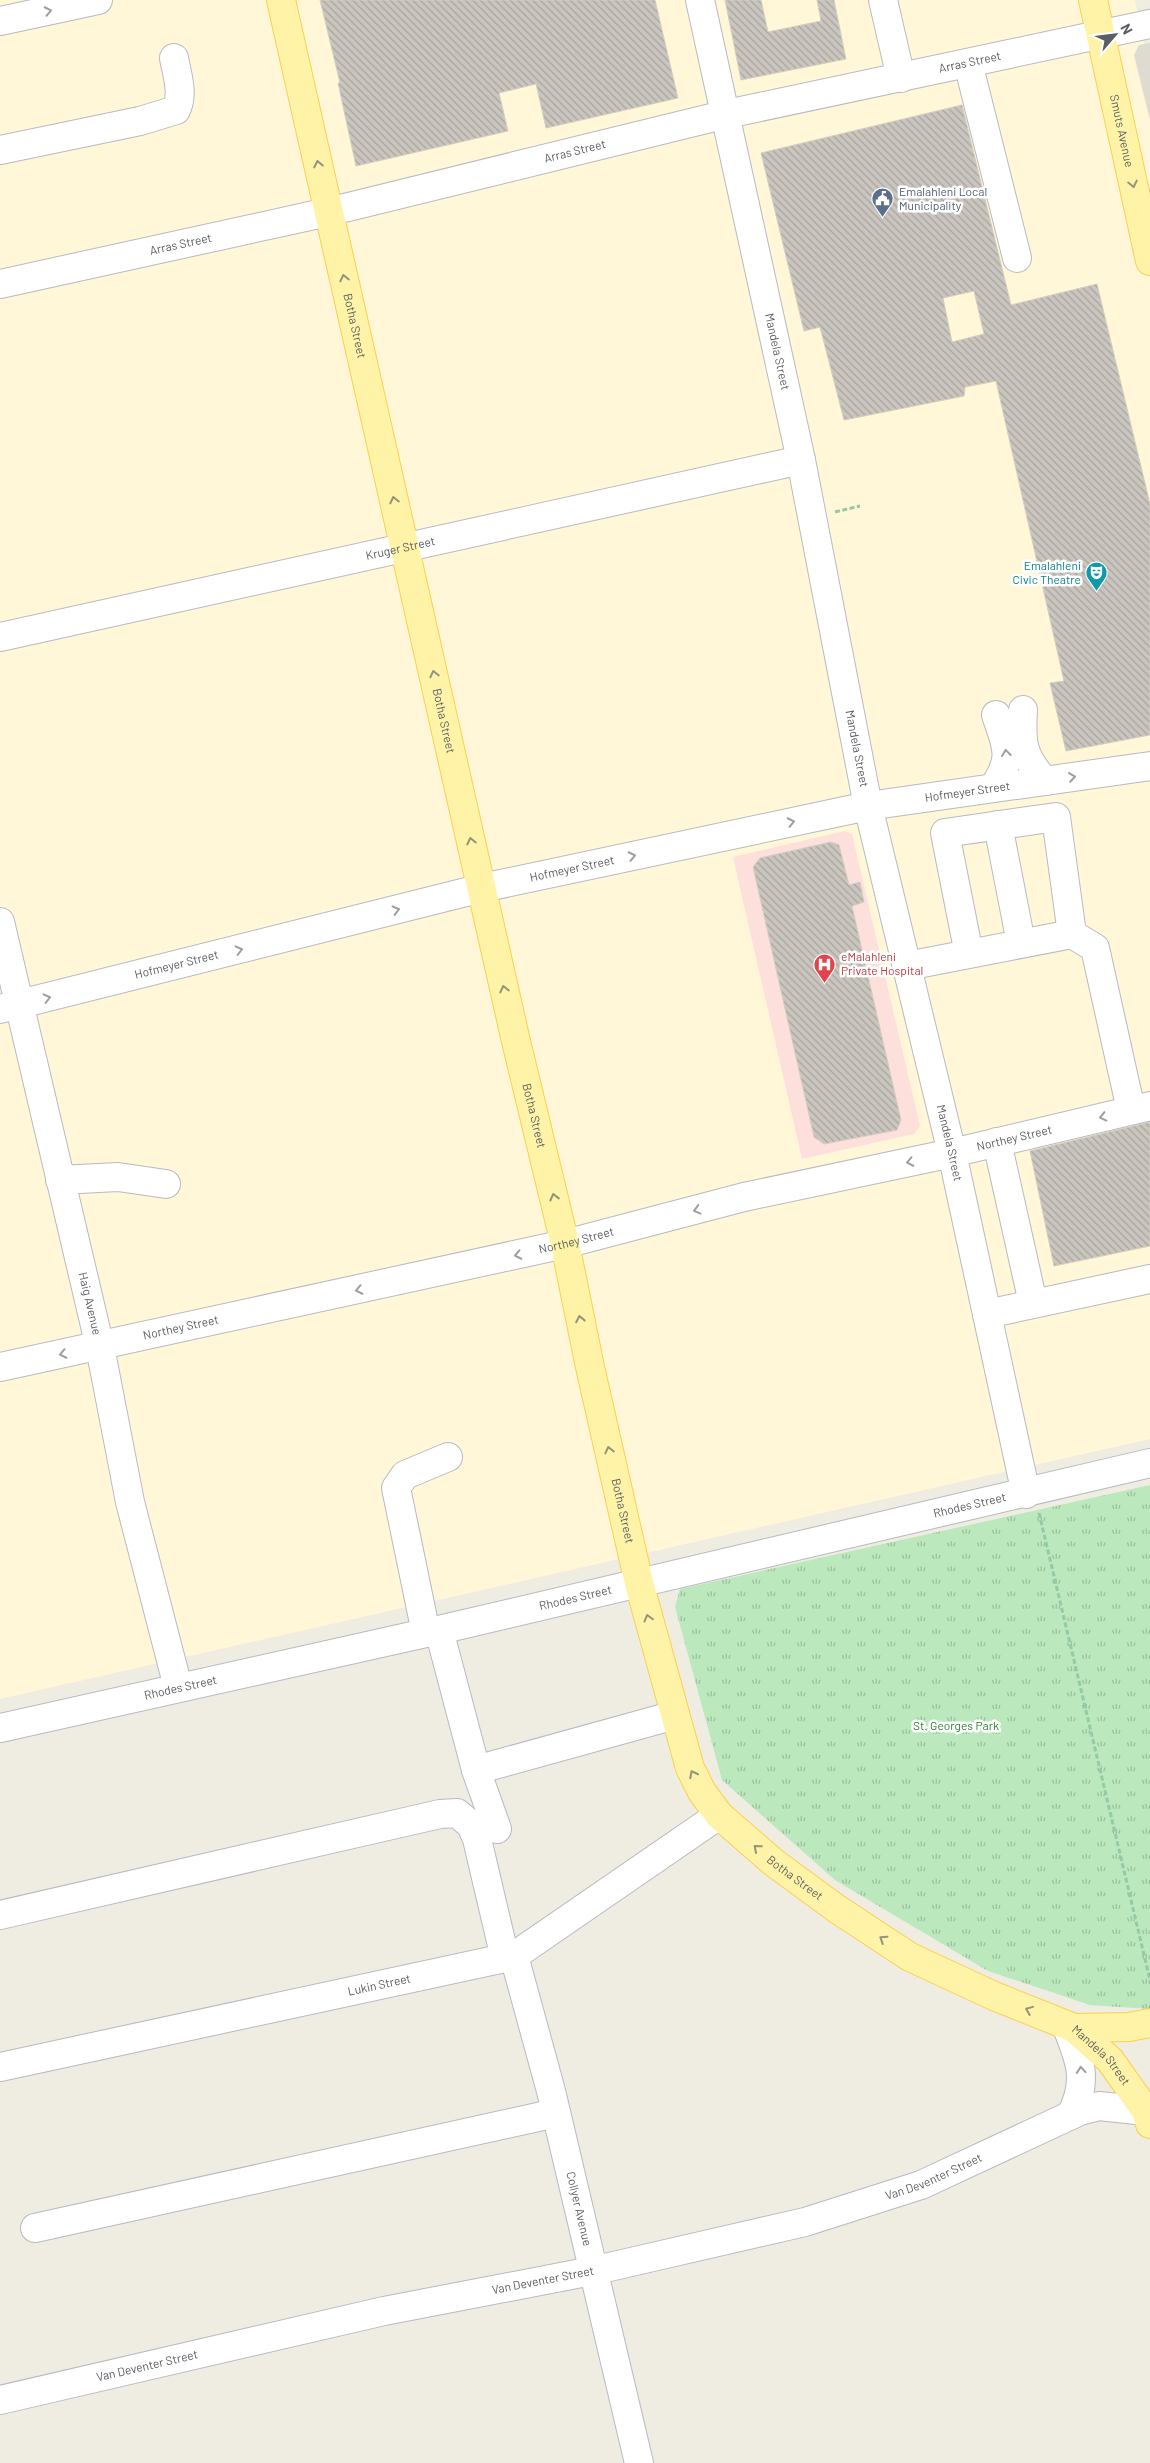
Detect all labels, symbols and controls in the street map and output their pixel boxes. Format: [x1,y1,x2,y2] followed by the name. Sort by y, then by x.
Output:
[43,6,52,17] one-way arrow
[1090,10,1140,60] north arrow
[1117,21,1137,37] text: N
[937,48,1002,75] street label: Arras Street
[1108,93,1137,168] street label: Smuts Avenue
[542,136,607,165] street label: Arras Street
[313,160,323,169] one-way arrow
[1128,180,1138,189] one-way arrow
[899,184,987,212] place label: Emalahleni Local Municipality
[871,187,895,218] public building icon: Emalahleni Local Municipality
[148,230,213,257] street label: Arras Street
[339,273,350,282] one-way arrow
[341,292,370,359] street label: Botha Street
[763,312,793,391] street label: Mandela Street
[390,495,400,504] one-way arrow
[364,533,436,562] street label: Kruger Street
[1013,558,1081,586] place label: Emalahleni Civic Theatre
[1085,561,1109,592] theatre icon: Emalahleni Civic Theatre
[429,669,439,678] one-way arrow
[431,687,459,754] street label: Botha Street
[844,709,872,788] street label: Mandela Street
[1001,748,1012,756] one-way arrow
[1069,772,1077,783] one-way arrow
[924,778,1011,804] street label: Hofmeyer Street
[787,817,796,828] one-way arrow
[466,836,477,845] one-way arrow
[628,851,637,862] one-way arrow
[528,852,615,884] street label: Hofmeyer Street
[392,905,401,916] one-way arrow
[234,945,243,956] one-way arrow
[133,946,220,981] street label: Hofmeyer Street
[841,949,923,977] place label: eMalahleni Private Hospital
[813,952,837,983] hospital icon: eMalahleni Private Hospital
[500,985,510,994] one-way arrow
[43,993,52,1004] one-way arrow
[520,1082,550,1149] street label: Botha Street
[935,1103,966,1182] street label: Mandela Street
[1098,1111,1107,1122] one-way arrow
[975,1122,1053,1153] street label: Northey Street
[906,1156,915,1166] one-way arrow
[549,1192,560,1201] one-way arrow
[692,1204,701,1215] one-way arrow
[537,1223,615,1256] street label: Northey Street
[513,1249,522,1260] one-way arrow
[77,1271,105,1336] street label: Haig Avenue
[355,1284,363,1294] one-way arrow
[141,1312,220,1342] street label: Northey Street
[575,1315,586,1324] one-way arrow
[59,1348,68,1359] one-way arrow
[604,1446,615,1455] one-way arrow
[609,1477,638,1544] street label: Botha Street
[932,1489,1007,1520] street label: Rhodes Street
[538,1582,613,1612] street label: Rhodes Street
[644,1614,654,1622] one-way arrow
[143,1672,218,1702] street label: Rhodes Street
[913,1718,999,1732] park label: St. Georges Park
[689,1770,699,1779] one-way arrow
[753,1844,762,1853] one-way arrow
[764,1852,826,1902] street label: Botha Street
[879,1936,888,1946] one-way arrow
[346,1971,412,1998] street label: Lukin Street
[1025,2006,1033,2016] one-way arrow
[1070,2022,1134,2088] street label: Mandela Street
[1075,2066,1086,2074] one-way arrow
[883,2150,984,2202] street label: Van Deventer Street
[564,2170,595,2247] street label: Collyer Avenue
[490,2263,595,2296] street label: Van Deventer Street
[95,2346,199,2383] street label: Van Deventer Street

